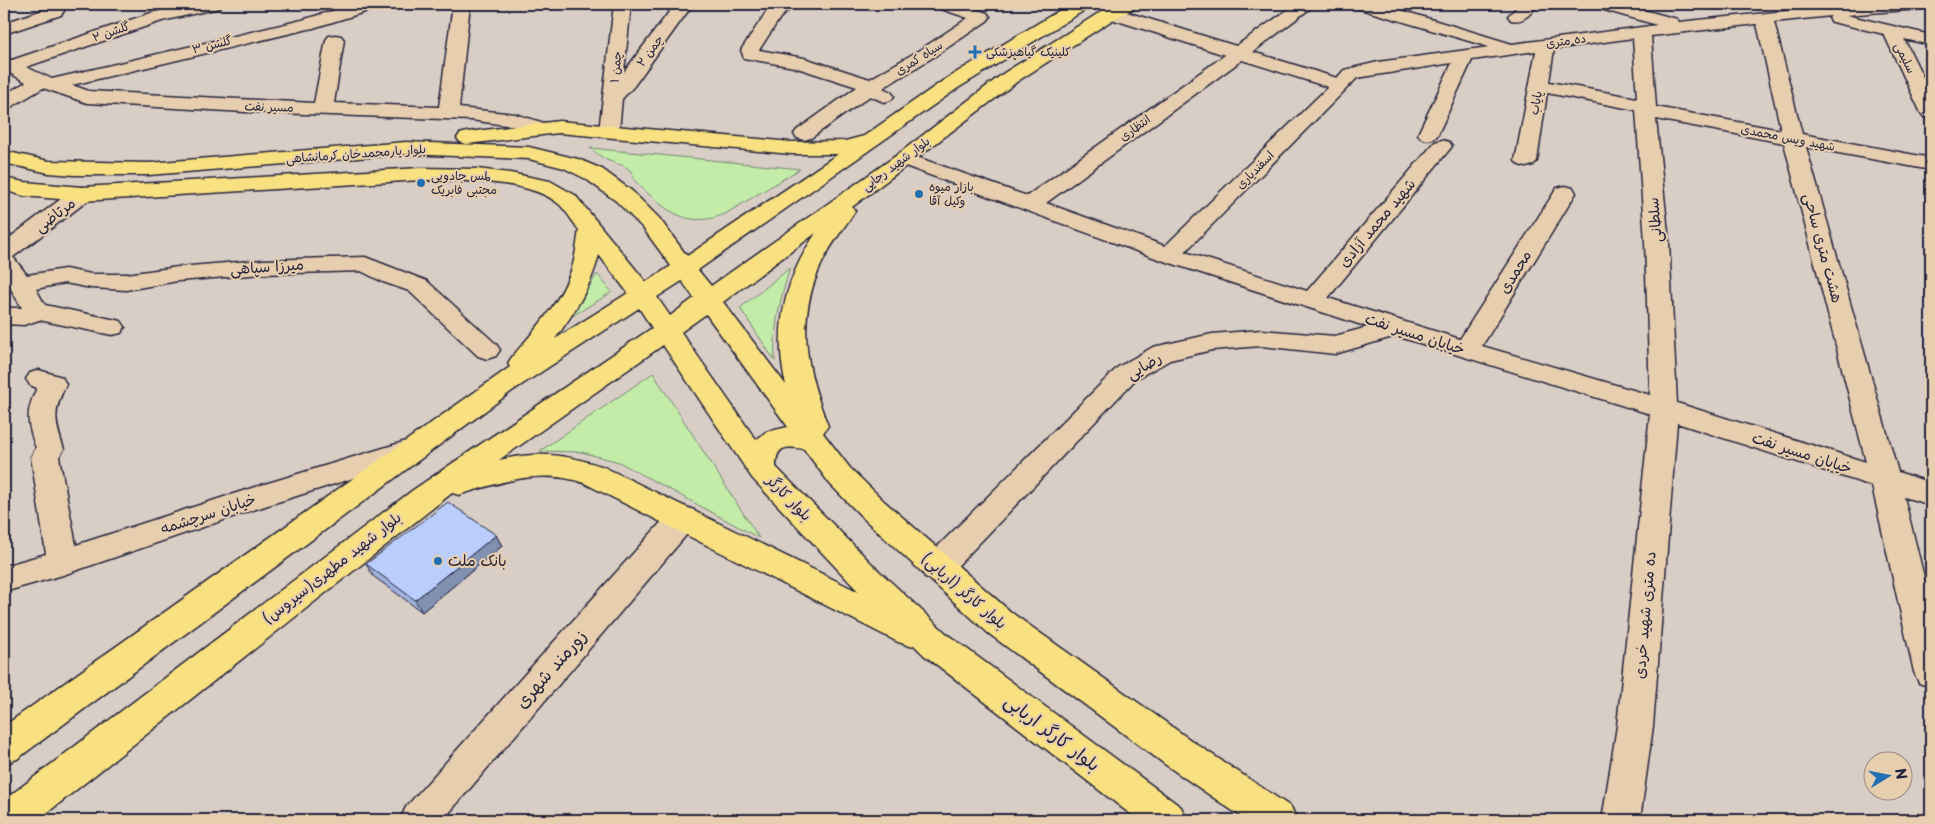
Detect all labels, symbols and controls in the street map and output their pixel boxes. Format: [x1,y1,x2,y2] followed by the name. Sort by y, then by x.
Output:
[89,16,132,46] street label: گلشن ۲
[1545,28,1587,52] street label: ده متری
[190,30,234,58] street label: گلشن ۳
[631,31,667,70] street label: چمن ۲
[891,36,946,79] street label: سیاه کمری
[1891,39,1921,76] street label: سلیمی
[986,42,1071,60] place label: کلینیک گیاهپزشکی
[968,45,982,59] marker: کلینیک گیاهپزشکی
[605,50,625,84] street label: چمن ۱
[1524,89,1546,116] street label: پایاب
[244,96,294,116] street label: مسیر نفت
[1115,110,1154,145] street label: انتظاری
[1739,119,1837,155] street label: شهید ویس محمدی
[858,132,933,195] street label: بلوار شهید رجایی
[285,139,426,167] street label: بلوار یارمحمدخان کرمانشاهی
[1231,146,1278,193] street label: اسفندیاری
[431,166,497,198] place label: لمس جادویی مجتبی فابریک
[1332,172,1420,272] street label: شهید محمد آزادی
[415,177,427,189] marker: لمس جادویی مجتبی فابریک
[929,177,974,209] place label: بازار میوه وکیل آقا
[913,188,925,200] marker: بازار میوه وکیل آقا
[1799,190,1850,305] street label: هشت متری ساحی
[29,191,80,237] street label: مرتاضی
[1640,197,1667,244] street label: سلطانی
[1491,245,1536,297] street label: محمدی
[229,251,305,280] street label: میرزا سپاهی
[1363,306,1468,360] street label: خیابان مسیر نفت
[1121,345,1165,384] street label: رضایی
[1750,425,1855,479] street label: خیابان مسیر نفت
[761,467,818,525] street label: بلوار کارگر
[157,486,258,539] street label: خیابان سرچشمه
[257,505,405,628] street label: بلوار شهید مطهری(سیروس)
[917,546,1013,634] street label: بلوار کارگر (اربابی)
[448,548,507,571] place label: بانک ملت
[1626,550,1661,680] street label: ده متری شهید خردی
[432,555,444,567] marker: بانک ملت
[508,622,592,714] street label: زورمند شهری
[999,687,1107,777] street label: بلوار کارگر اربابی
[1862,752,1912,802] north arrow
[1890,766,1913,781] text: N

